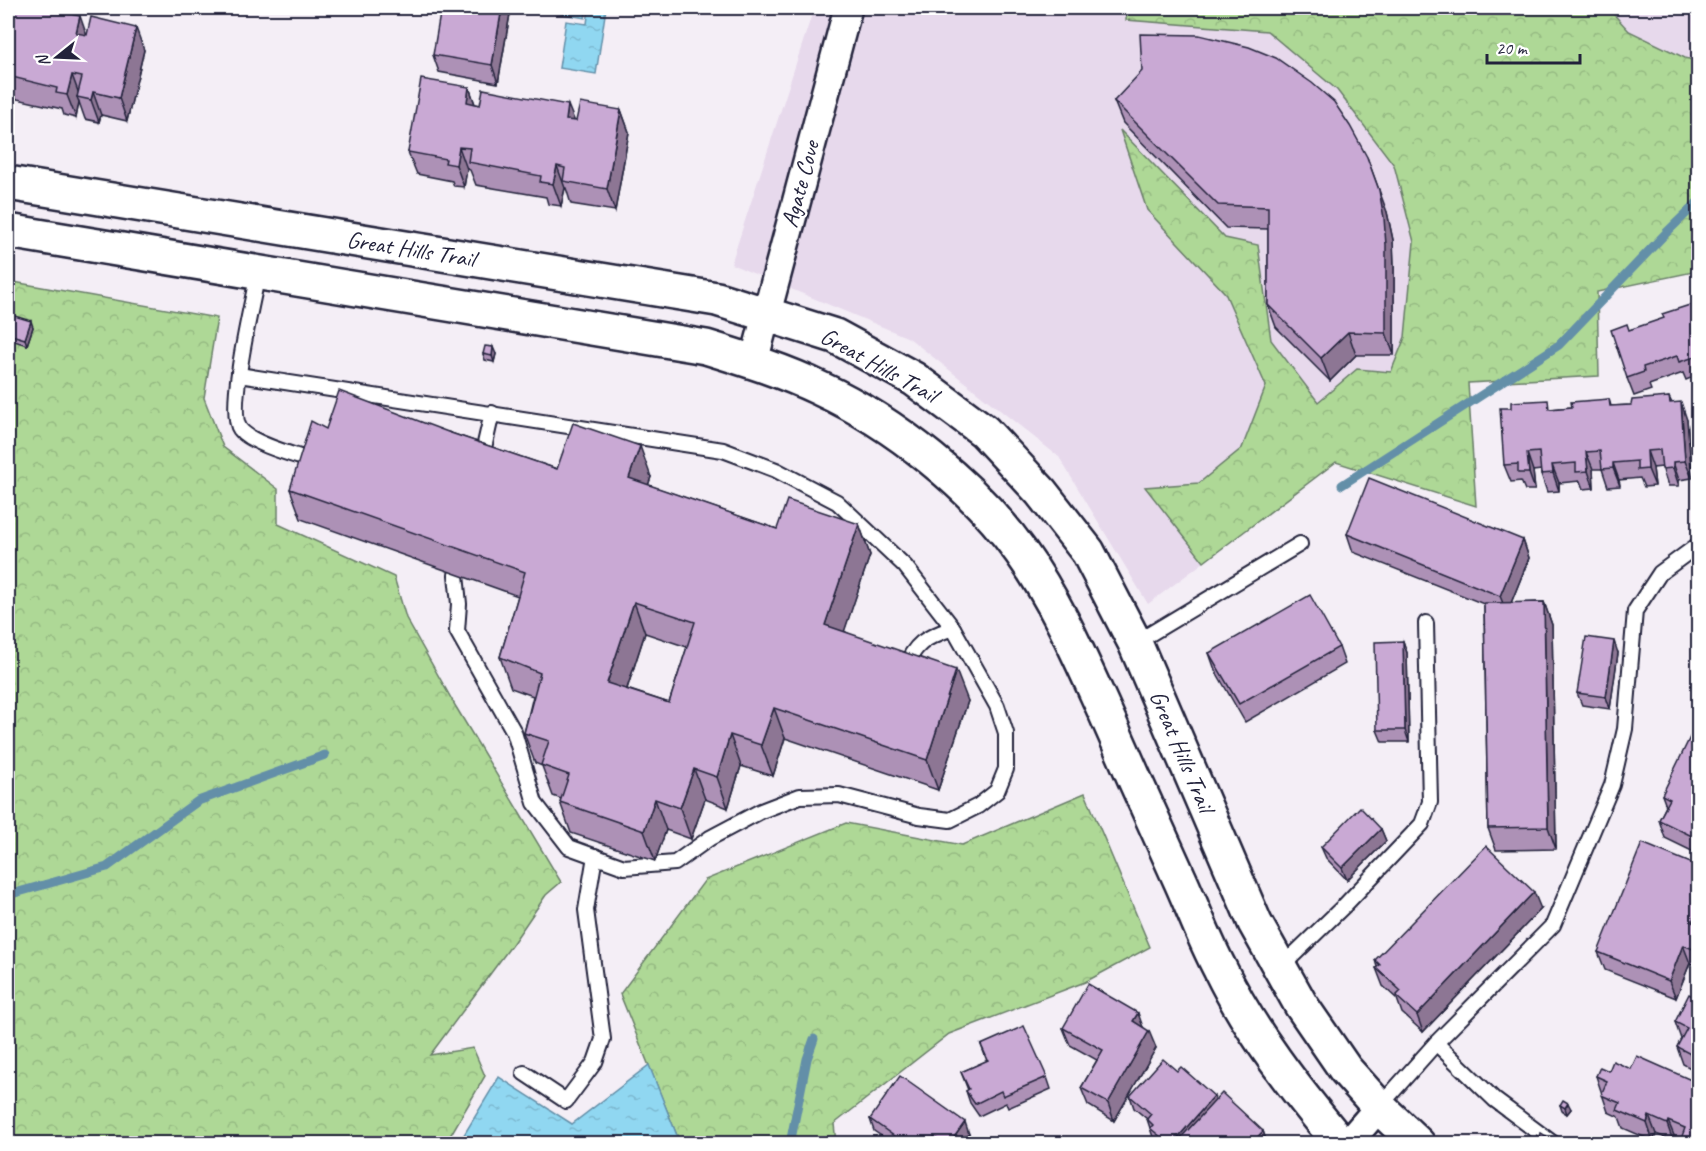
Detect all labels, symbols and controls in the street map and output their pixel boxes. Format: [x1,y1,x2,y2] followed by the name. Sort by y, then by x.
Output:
[27,27,87,87] north arrow
[1487,27,1580,65] scale bar
[1496,37,1529,59] text: 20 m
[32,51,55,69] text: N
[774,135,826,230] street label: Agate Cove
[345,224,481,275] street label: Great Hills Trail
[815,321,946,411] street label: Great Hills Trail
[1143,686,1223,820] street label: Great Hills Trail

